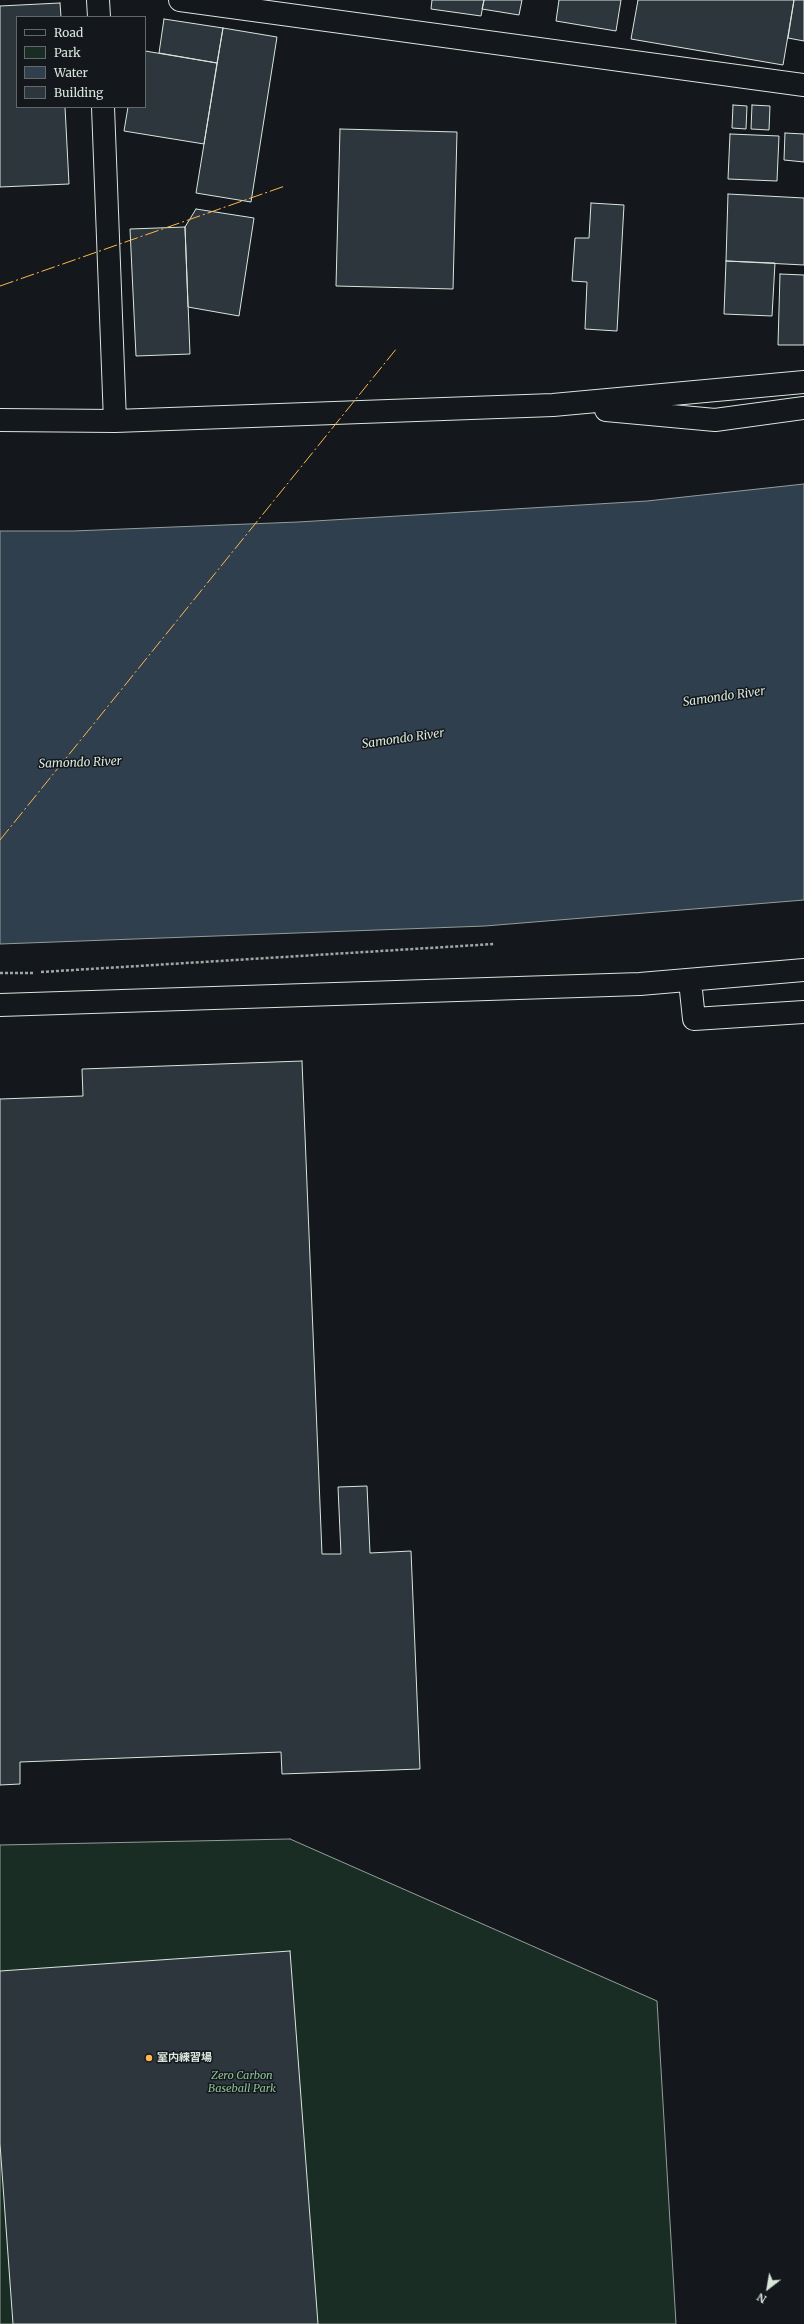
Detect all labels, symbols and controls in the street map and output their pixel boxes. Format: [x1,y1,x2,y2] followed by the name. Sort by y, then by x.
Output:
[16,16,146,108] legend
[54,25,83,40] text: Road
[54,45,81,60] text: Park
[54,65,88,80] text: Water
[54,85,103,100] text: Building
[682,684,766,710] water label: Samondo River
[361,726,445,752] water label: Samondo River
[38,754,122,772] water label: Samondo River
[157,2051,212,2065] place label: 室内練習場
[144,2053,154,2063] marker: 室内練習場
[208,2069,276,2095] park label: Zero Carbon Baseball Park
[748,2268,788,2308] north arrow
[754,2290,769,2307] text: N

